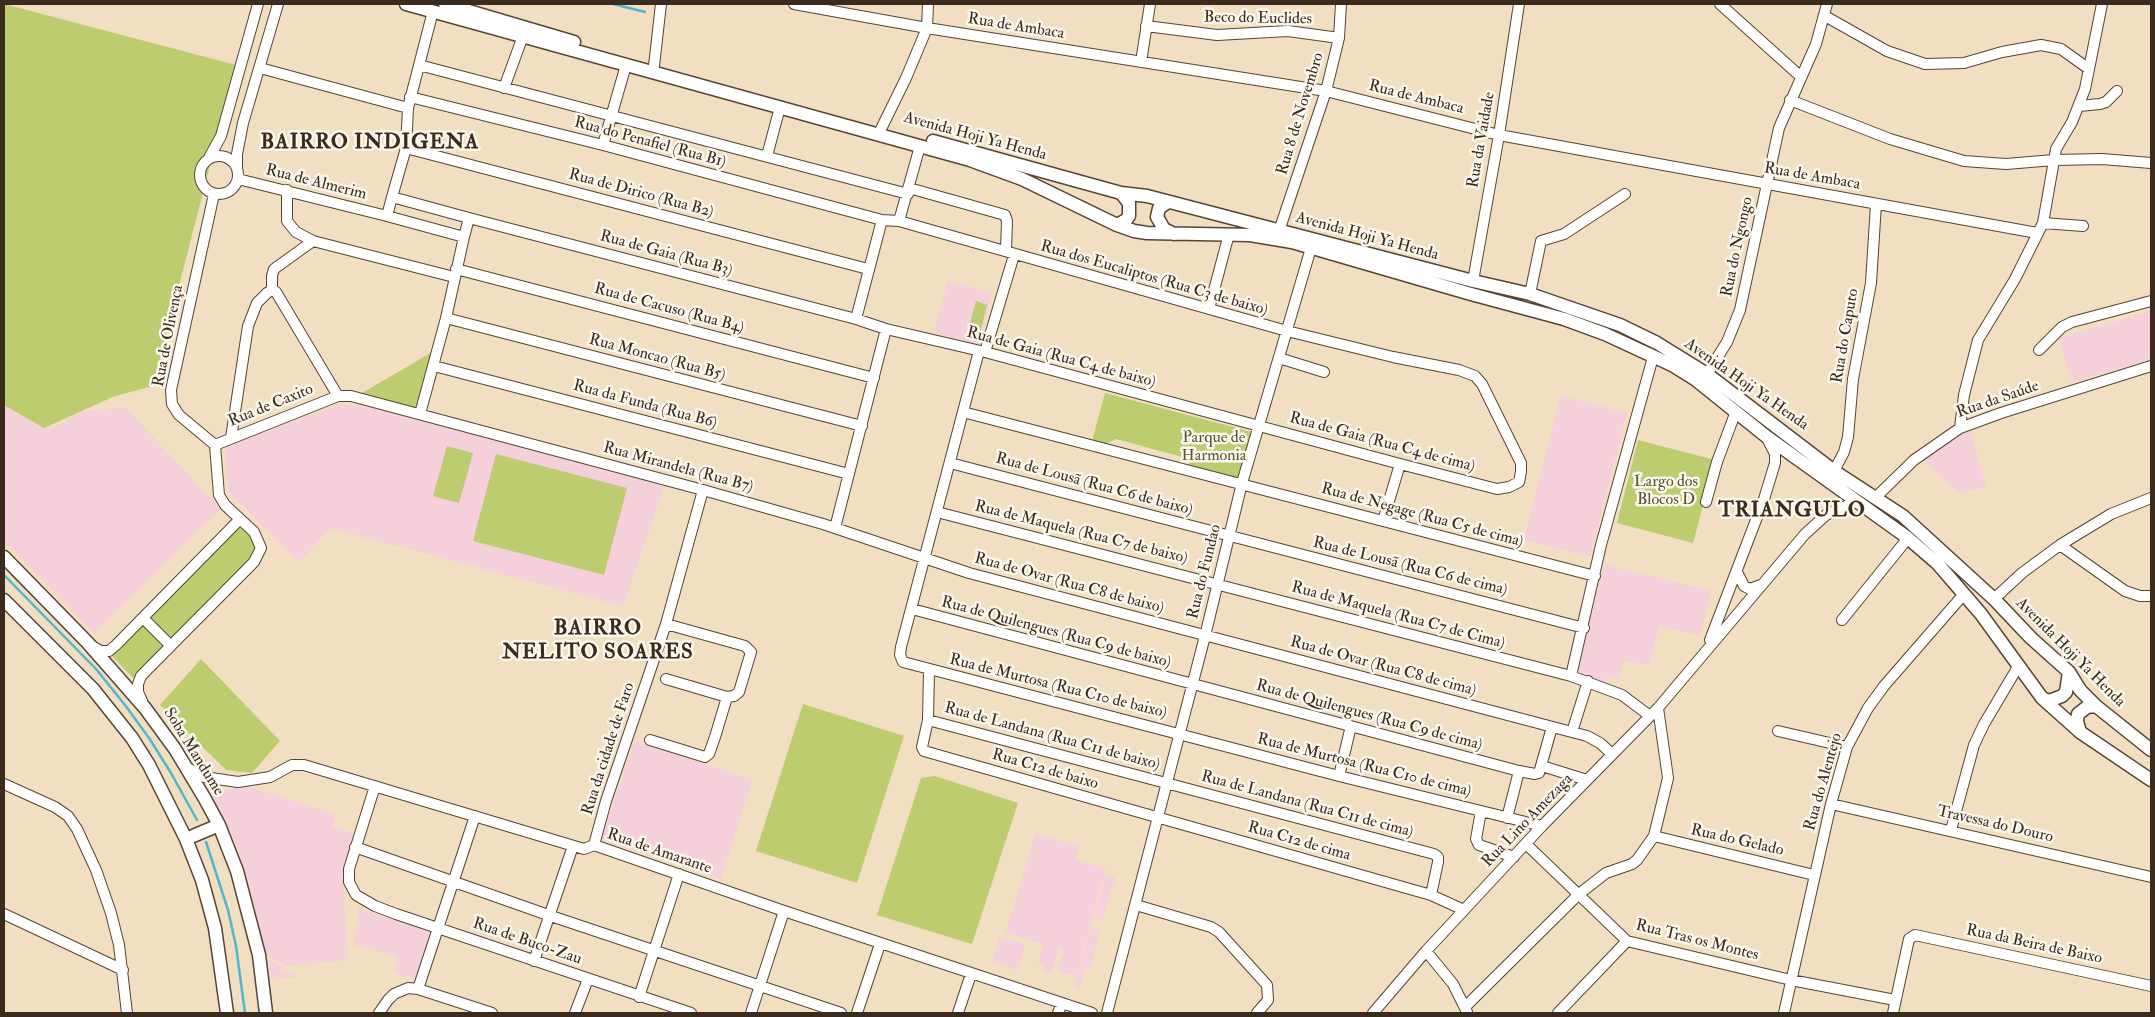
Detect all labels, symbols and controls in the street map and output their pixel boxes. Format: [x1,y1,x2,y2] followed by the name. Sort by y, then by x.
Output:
[1204,8,1312,30] street label: Beco do Euclides
[966,10,1066,44] street label: Rua de Ambaca
[1273,50,1329,178] street label: Rua 8 de Novembro
[1366,77,1466,119] street label: Rua de Ambaca
[1464,91,1500,189] street label: Rua da Vaidade
[901,109,1049,165] street label: Avenida Hoji Ya Henda
[572,114,728,172] street label: Rua do Penafiel (Rua B1)
[259,130,481,156] district label: BAIRRO INDIGENA
[1762,159,1862,195] street label: Rua de Ambaca
[264,161,368,205] street label: Rua de Almerim
[566,165,716,223] street label: Rua de Dirico (Rua B2)
[1718,195,1758,299] street label: Rua do Ngongo
[1293,209,1441,265] street label: Avenida Hoji Ya Henda
[598,227,734,281] street label: Rua de Gaia (Rua B3)
[1038,237,1270,321] street label: Rua dos Eucaliptos (Rua C3 de baixo)
[592,280,746,338] street label: Rua de Cacuso (Rua B4)
[150,283,188,389] street label: Rua de Olivença
[1828,287,1864,385] street label: Rua do Caputo
[964,324,1158,392] street label: Rua de Gaia (Rua C4 de baixo)
[587,331,727,385] street label: Rua Moncao (Rua B5)
[1680,335,1812,435] street label: Avenida Hoji Ya Henda
[571,377,719,433] street label: Rua da Funda (Rua B6)
[1954,377,2042,423] street label: Rua da Saúde
[226,380,316,432] street label: Rua de Caxito
[1287,409,1477,477] street label: Rua de Gaia (Rua C4 de cima)
[1182,429,1246,467] park label: Parque de Harmonia
[601,439,755,497] street label: Rua Mirandela (Rua B7)
[993,449,1195,521] street label: Rua de Lousã (Rua C6 de baixo)
[1634,473,1698,511] park label: Largo dos Blocos D
[1319,480,1525,552] street label: Rua de Negage (Rua C5 de cima)
[973,497,1189,569] street label: Rua de Maquela (Rua C7 de baixo)
[1717,498,1867,524] district label: TRIANGULO
[1184,523,1226,621] street label: Rua do Fundao
[1311,534,1509,600] street label: Rua de Lousã (Rua C6 de cima)
[972,549,1166,619] street label: Rua de Ovar (Rua C8 de baixo)
[1289,578,1507,654] street label: Rua de Maquela (Rua C7 de Cima)
[939,593,1173,673] street label: Rua de Quilengues (Rua C9 de baixo)
[2011,594,2129,712] street label: Avenida Hoji Ya Henda
[501,616,695,666] district label: BAIRRO NELITO SOARES
[1288,633,1478,701] street label: Rua de Ovar (Rua C8 de cima)
[947,651,1169,723] street label: Rua de Murtosa (Rua C10 de baixo)
[1254,677,1484,755] street label: Rua de Quilengues (Rua C9 de cima)
[579,680,639,818] street label: Rua da cidade de Faro
[942,699,1162,775] street label: Rua de Landana (Rua C11 de baixo)
[158,705,228,799] street label: Soba Mandume
[1255,730,1473,802] street label: Rua de Murtosa (Rua C10 de cima)
[1801,731,1847,833] street label: Rua do Alentejo
[990,746,1100,794] street label: Rua C12 de baixo
[1199,767,1415,843] street label: Rua de Landana (Rua C11 de cima)
[1479,770,1577,872] street label: Rua Lino Amezaga
[1935,802,2055,848] street label: Travessa do Douro
[1245,818,1353,866] street label: Rua C12 de cima
[1689,821,1785,861] street label: Rua do Gelado
[604,825,714,879] street label: Rua de Amarante
[470,914,584,970] street label: Rua de Buco-Zau
[1634,916,1760,966] street label: Rua Tras os Montes
[1964,921,2104,969] street label: Rua da Beira de Baixo

